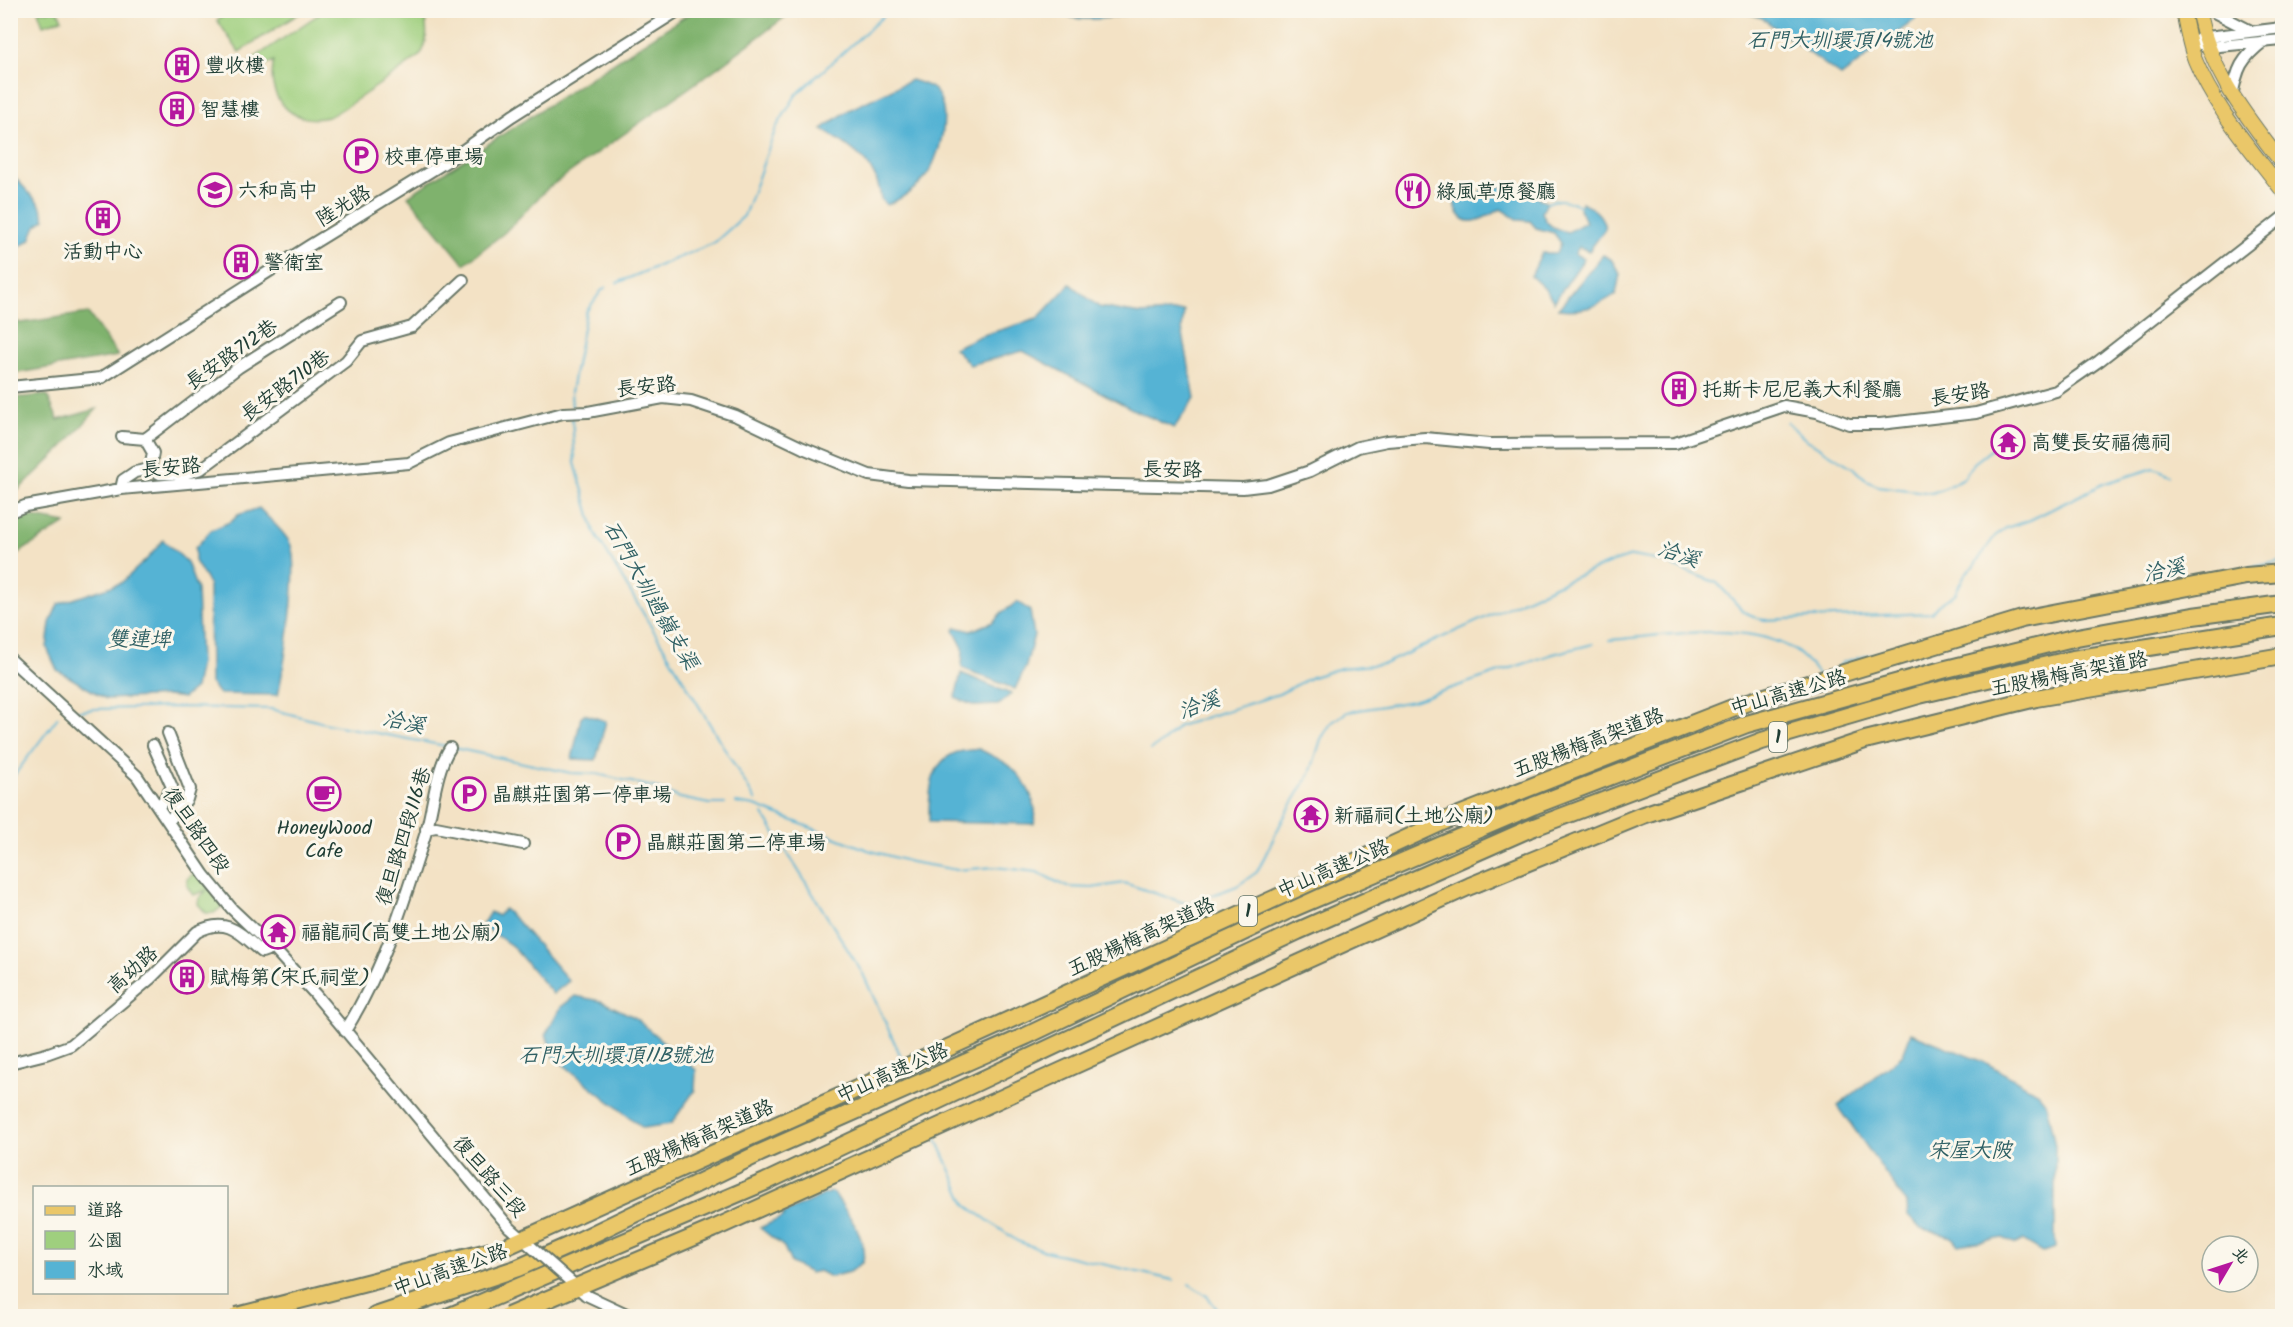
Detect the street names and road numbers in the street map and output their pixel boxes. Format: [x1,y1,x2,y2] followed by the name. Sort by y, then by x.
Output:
[310,177,379,236] street label: 陸光路
[179,311,286,399] street label: 長安路712巷
[234,341,339,431] street label: 長安路710巷
[615,369,679,407] street label: 長安路
[1928,375,1993,416] street label: 長安路
[140,450,203,488] street label: 長安路
[1142,454,1203,488] street label: 長安路
[1988,644,2152,706] street label: 五股楊梅高架道路
[1726,662,1852,726] street label: 中山高速公路
[1508,700,1670,787] street label: 五股楊梅高架道路
[1769,722,1787,752] road number: 1
[369,762,442,910] street label: 復旦路四段116巷
[154,781,237,881] street label: 復旦路四段
[1272,831,1396,908] street label: 中山高速公路
[1063,889,1222,986] street label: 五股楊梅高架道路
[1239,896,1257,926] road number: 1
[100,938,167,1002] street label: 高幼路
[831,1034,955,1113] street label: 中山高速公路
[620,1091,780,1186] street label: 五股楊梅高架道路
[444,1129,533,1226] street label: 復旦路三段
[389,1236,514,1306] street label: 中山高速公路

